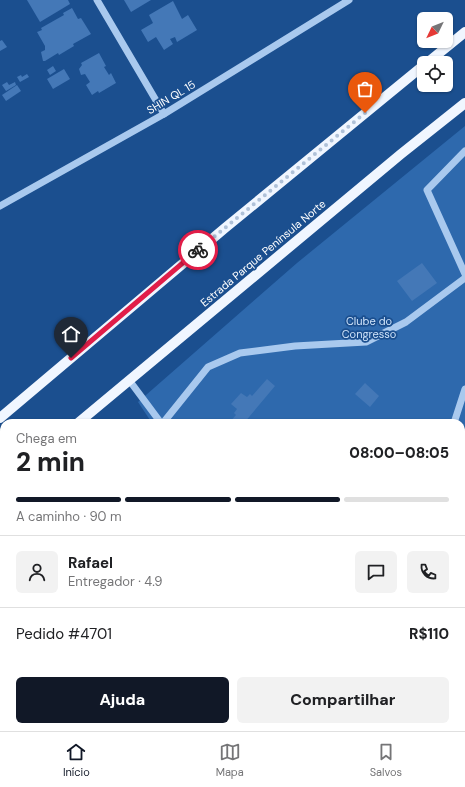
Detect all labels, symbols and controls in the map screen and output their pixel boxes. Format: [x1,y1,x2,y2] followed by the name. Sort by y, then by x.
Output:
[417,12,453,48] north arrow
[417,12,453,92] map controls
[417,56,453,92] button: locate
[348,72,382,113] pin
[144,77,198,117] street label: SHIN QL 15
[354,78,376,100] icon: bag
[198,196,328,310] street label: Estrada Parque Península Norte
[178,230,218,270] courier
[187,239,209,261] icon: bike
[342,314,396,341] park label: Clube do Congresso
[54,317,88,358] pin
[60,323,82,345] icon: home
[16,430,77,447] text: Chega em
[349,443,449,463] text: 08:00–08:05
[16,445,85,479] text: 2 min
[16,508,122,525] text: A caminho · 90 m
[16,551,58,593] button: person
[355,551,397,593] button: chat
[407,551,449,593] button: phone
[68,553,113,573] text: Rafael
[68,573,163,590] text: Entregador · 4.9
[16,624,112,644] text: Pedido #4701
[409,624,449,644] text: R$110
[16,677,229,723] button: Ajuda
[237,677,449,723] button: Compartilhar
[63,741,90,779] tab: Início
[216,741,244,779] tab: Mapa
[370,741,402,779] tab: Salvos

